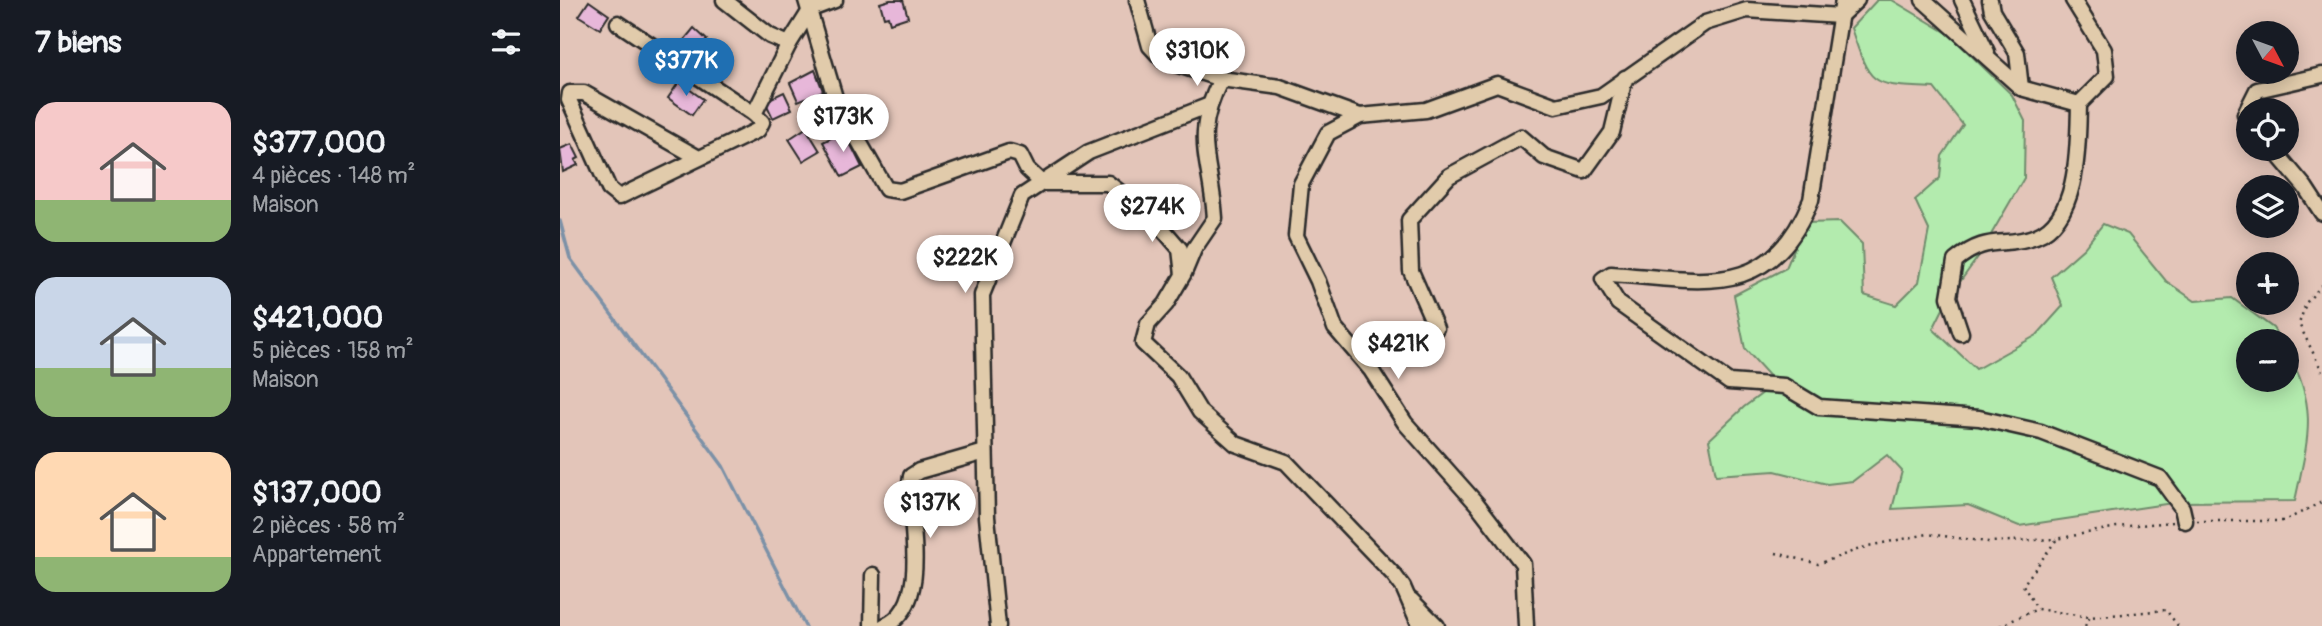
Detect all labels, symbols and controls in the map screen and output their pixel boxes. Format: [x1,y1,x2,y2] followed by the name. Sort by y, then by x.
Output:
[2236,21,2300,84] north arrow
[2236,21,2299,392] map controls
[487,23,525,61] icon: filters
[35,24,121,61] text: 7 biens
[1148,28,1246,88] pin: $310K
[1165,36,1229,65] text: $310K
[637,38,735,98] pin: $377K
[654,46,718,75] text: $377K
[794,94,892,154] pin: $173K
[2236,98,2299,161] button: locate
[813,102,873,131] text: $173K
[252,124,386,161] text: $377,000
[91,130,175,214] icon: home
[252,161,415,190] text: 4 pièces · 148 m²
[2236,175,2299,238] button: layers
[1103,184,1201,244] pin: $274K
[252,190,319,219] text: Maison
[1120,192,1184,221] text: $274K
[916,236,1014,295] pin: $222K
[933,243,997,272] text: $222K
[2236,252,2299,315] button: +
[252,299,383,336] text: $421,000
[91,305,175,389] icon: home
[1349,322,1447,381] pin: $421K
[1367,329,1429,358] text: $421K
[2236,329,2299,392] button: −
[252,336,414,365] text: 5 pièces · 158 m²
[252,365,319,394] text: Maison
[252,474,382,511] text: $137,000
[91,480,175,564] icon: home
[881,480,979,540] pin: $137K
[900,488,960,517] text: $137K
[252,511,405,540] text: 2 pièces · 58 m²
[252,540,381,569] text: Appartement

